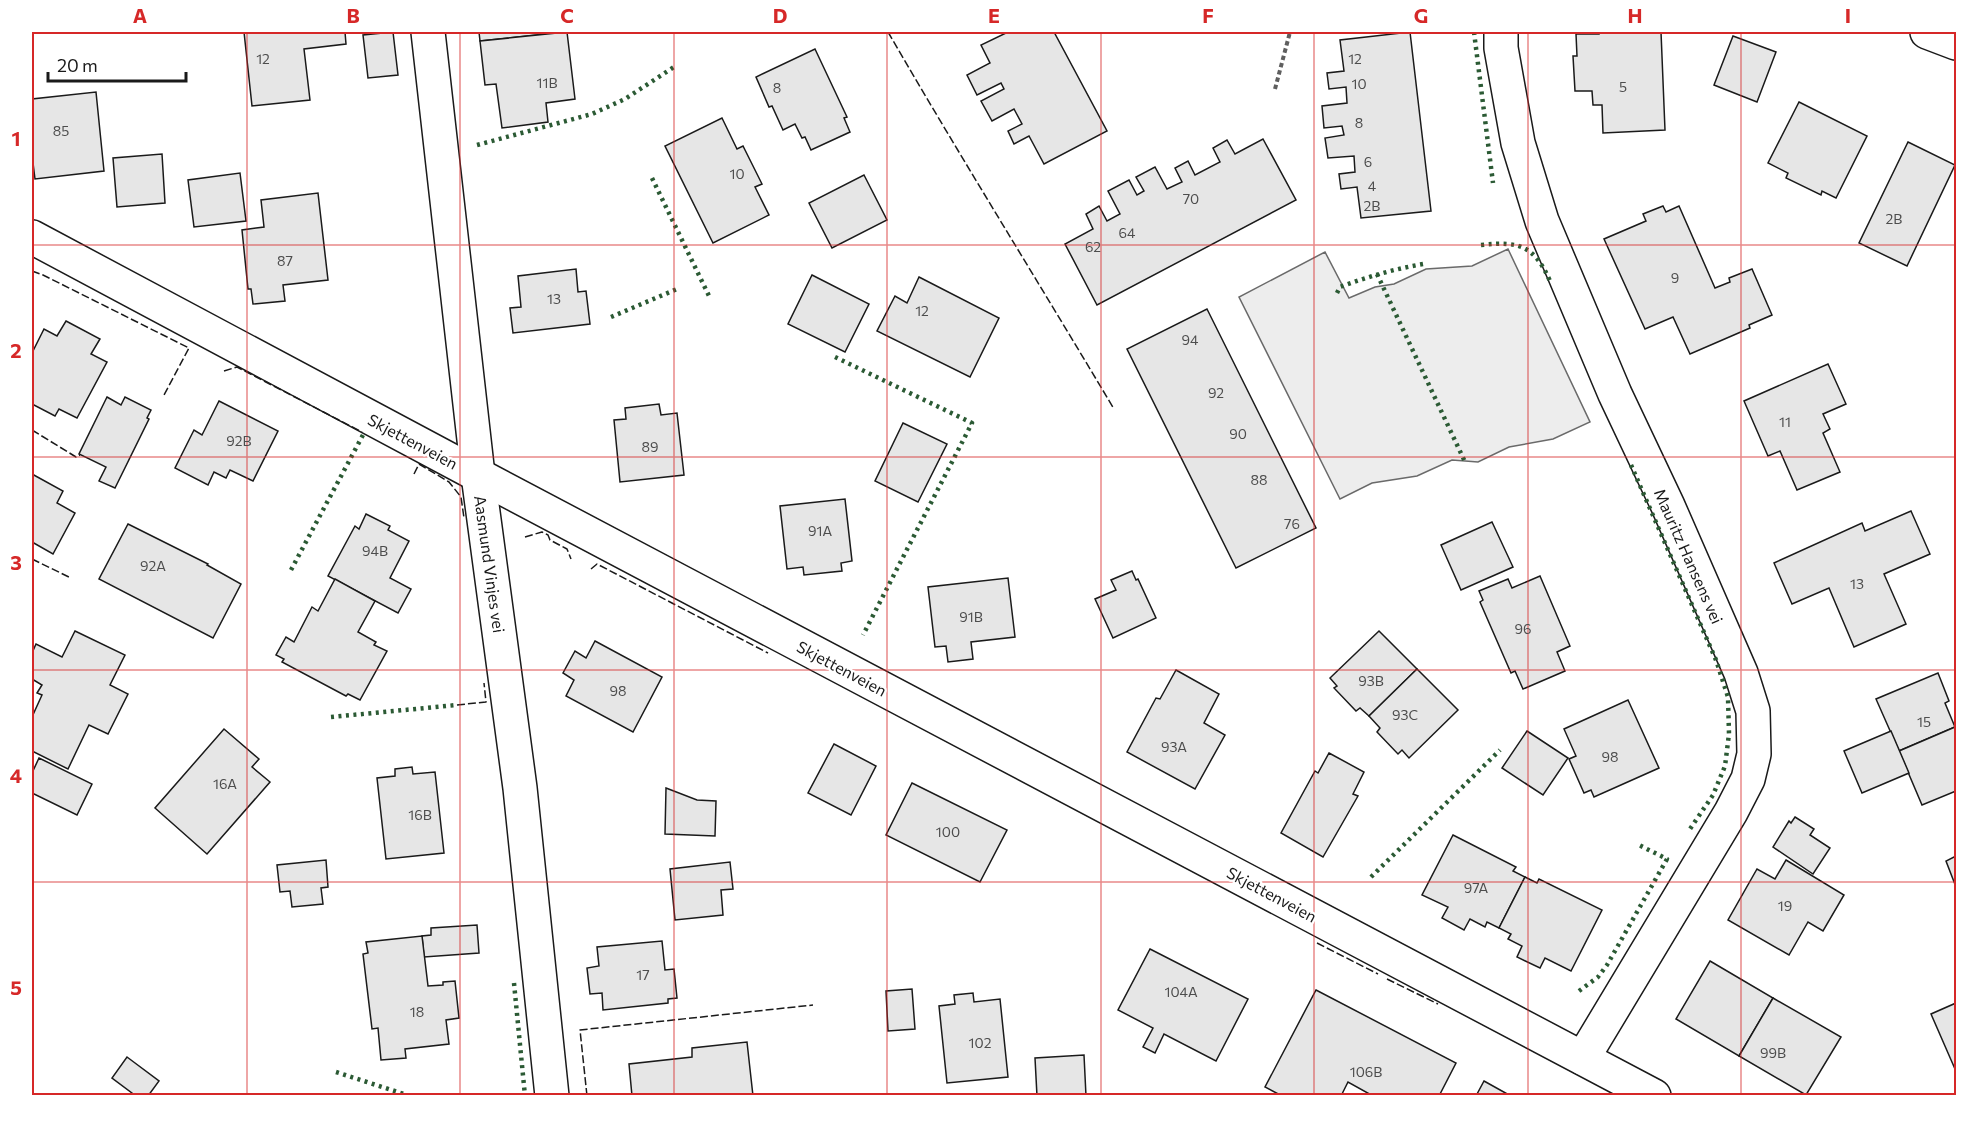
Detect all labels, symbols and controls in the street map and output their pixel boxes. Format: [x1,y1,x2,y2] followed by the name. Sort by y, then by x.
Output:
[133,3,147,27] text: A
[346,3,360,27] text: B
[560,3,574,27] text: C
[773,3,787,27] text: D
[988,3,1000,27] text: E
[1202,3,1214,27] text: F
[1414,3,1428,27] text: G
[1628,3,1643,27] text: H
[1845,3,1851,27] text: I
[48,45,186,83] scale bar
[256,50,270,67] house number: 12
[1348,50,1362,67] house number: 12
[57,54,98,76] text: 20 m
[536,74,558,91] house number: 11B
[1351,75,1367,92] house number: 10
[1619,78,1627,95] house number: 5
[773,79,781,96] house number: 8
[1355,114,1363,131] house number: 8
[53,122,69,139] house number: 85
[11,126,21,150] text: 1
[1364,153,1372,170] house number: 6
[729,165,745,182] house number: 10
[1368,177,1377,194] house number: 4
[1183,190,1199,207] house number: 70
[1364,197,1380,214] house number: 2B
[1886,210,1902,227] house number: 2B
[1119,224,1136,241] house number: 64
[1085,238,1101,255] house number: 62
[277,252,293,269] house number: 87
[1671,269,1679,286] house number: 9
[547,290,561,307] house number: 13
[915,302,929,319] house number: 12
[1182,331,1199,348] house number: 94
[10,338,22,362] text: 2
[1208,384,1224,401] house number: 92
[365,409,461,473] street label: Skjettenveien
[1779,413,1791,430] house number: 11
[1229,425,1247,442] house number: 90
[226,432,252,449] house number: 92B
[642,438,659,455] house number: 89
[1251,471,1268,488] house number: 88
[1651,486,1727,626] street label: Mauritz Hansens vei
[471,494,509,634] street label: Aasmund Vinjes vei
[1284,515,1300,532] house number: 76
[808,522,832,539] house number: 91A
[362,542,388,559] house number: 94B
[10,550,22,574] text: 3
[140,557,166,574] house number: 92A
[1850,575,1864,592] house number: 13
[959,608,983,625] house number: 91B
[1515,620,1532,637] house number: 96
[794,636,890,700] street label: Skjettenveien
[1358,672,1384,689] house number: 93B
[610,682,627,699] house number: 98
[1392,706,1418,723] house number: 93C
[1917,713,1931,730] house number: 15
[1161,738,1187,755] house number: 93A
[1602,748,1619,765] house number: 98
[10,763,22,787] text: 4
[213,775,237,792] house number: 16A
[408,806,432,823] house number: 16B
[936,823,960,840] house number: 100
[1224,862,1320,926] street label: Skjettenveien
[1464,879,1488,896] house number: 97A
[1778,897,1792,914] house number: 19
[636,966,650,983] house number: 17
[10,975,22,999] text: 5
[1164,983,1198,1000] house number: 104A
[410,1003,424,1020] house number: 18
[969,1034,992,1051] house number: 102
[1760,1044,1786,1061] house number: 99B
[1350,1063,1382,1080] house number: 106B

